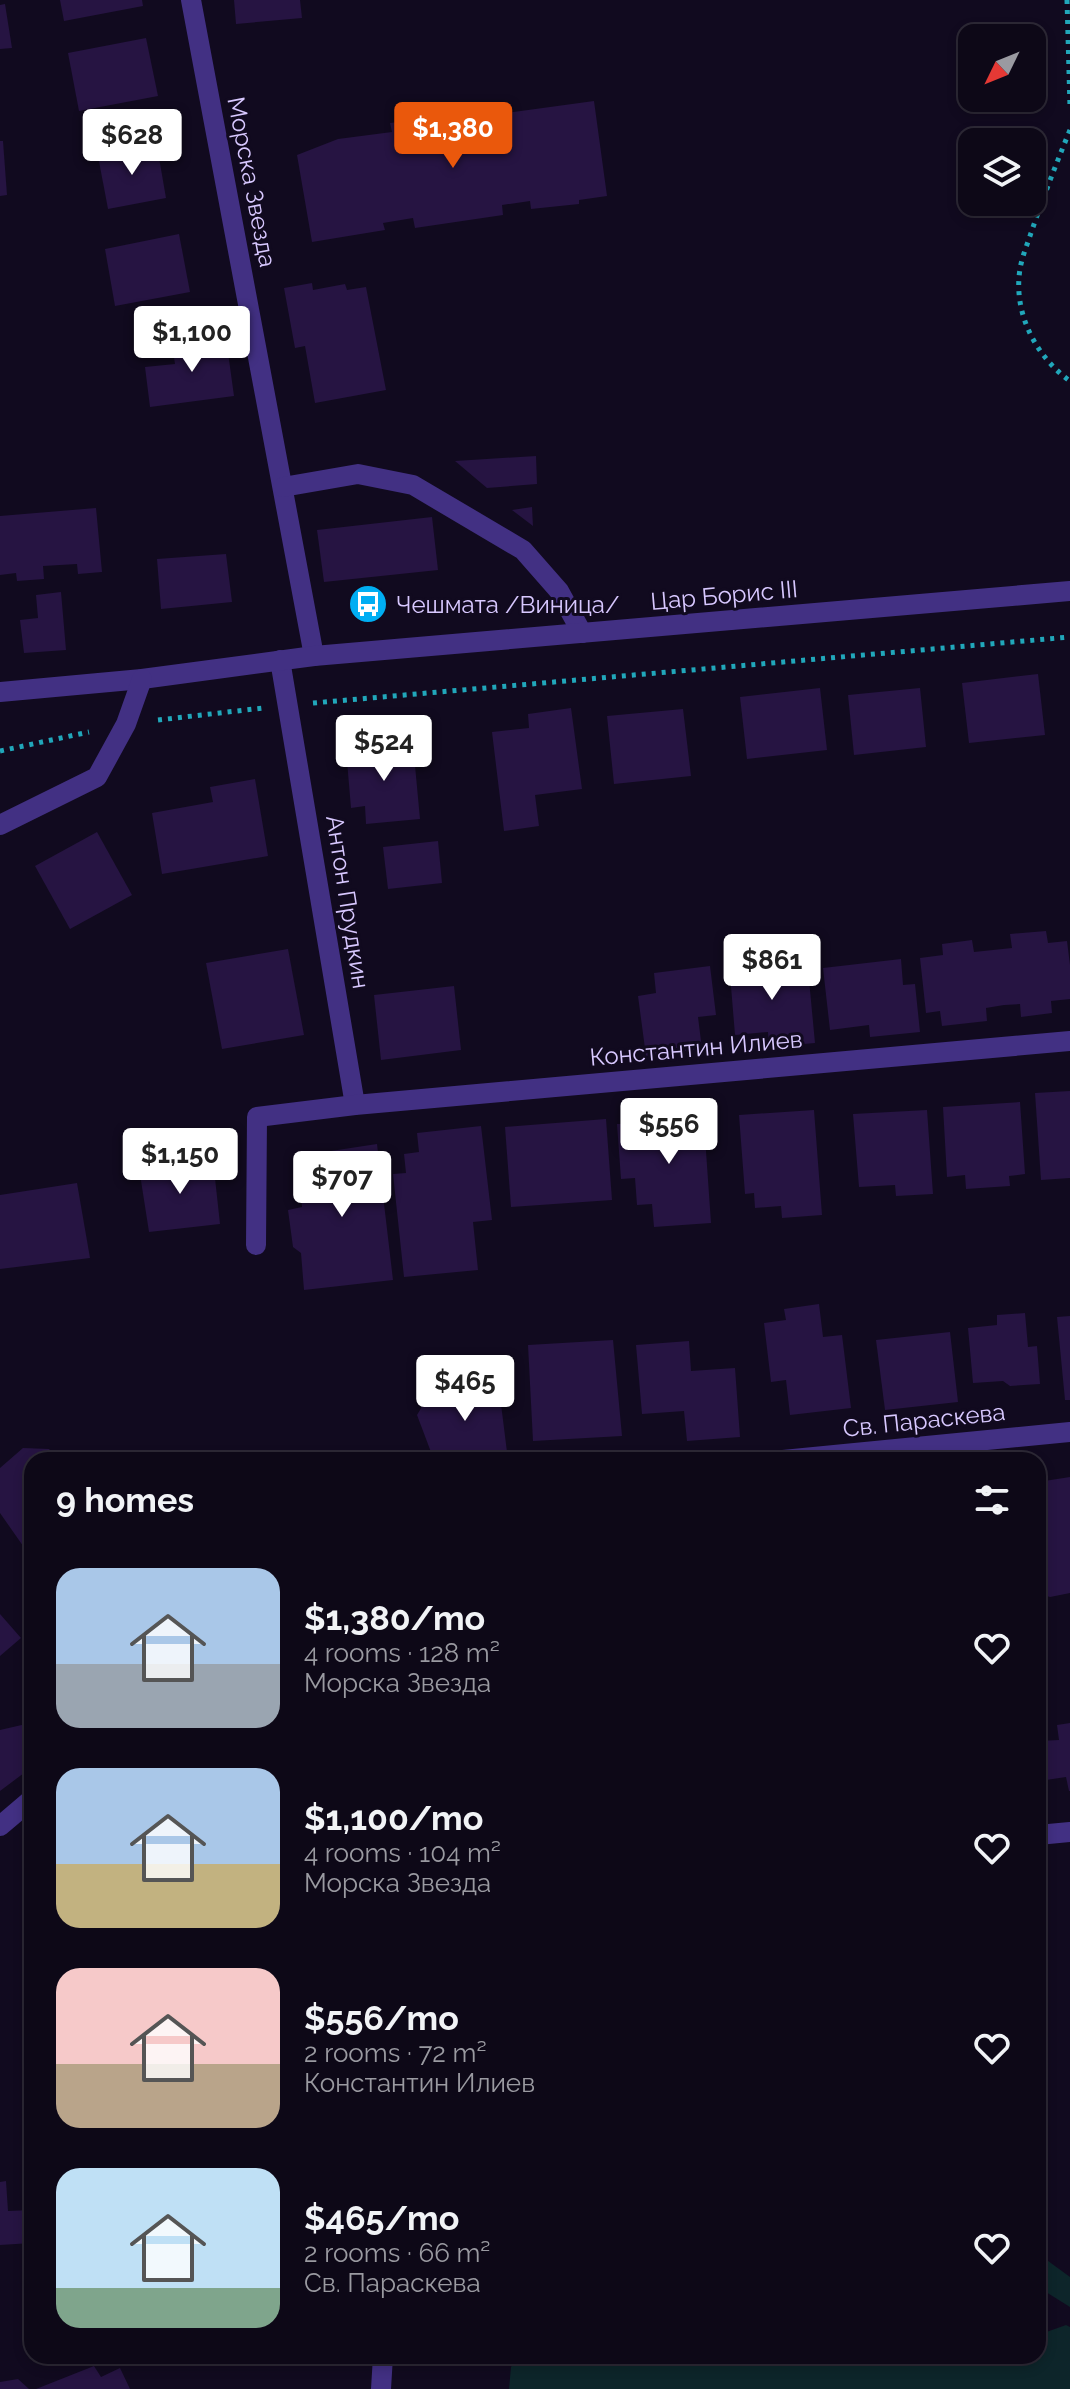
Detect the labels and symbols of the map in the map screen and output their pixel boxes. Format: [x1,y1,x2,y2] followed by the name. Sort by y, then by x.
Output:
[958,24,1046,112] north arrow
[221,94,283,270] street label: Морска Звезда
[388,102,518,170] pin: $1,380
[85,109,179,177] pin: $628
[127,306,257,374] pin: $1,100
[649,574,799,616] street label: Цар Борис III
[347,583,389,625] bus stop icon: Чешмата /Виница/
[396,590,619,619] place label: Чешмата /Виница/
[337,715,431,783] pin: $524
[320,813,376,991] street label: Антон Прудкин
[725,934,819,1002] pin: $861
[589,1024,803,1072] street label: Константин Илиев
[622,1098,716,1166] pin: $556
[115,1128,245,1196] pin: $1,150
[295,1151,389,1219] pin: $707
[418,1355,512,1423] pin: $465
[841,1397,1007,1443] street label: Св. Параскева

